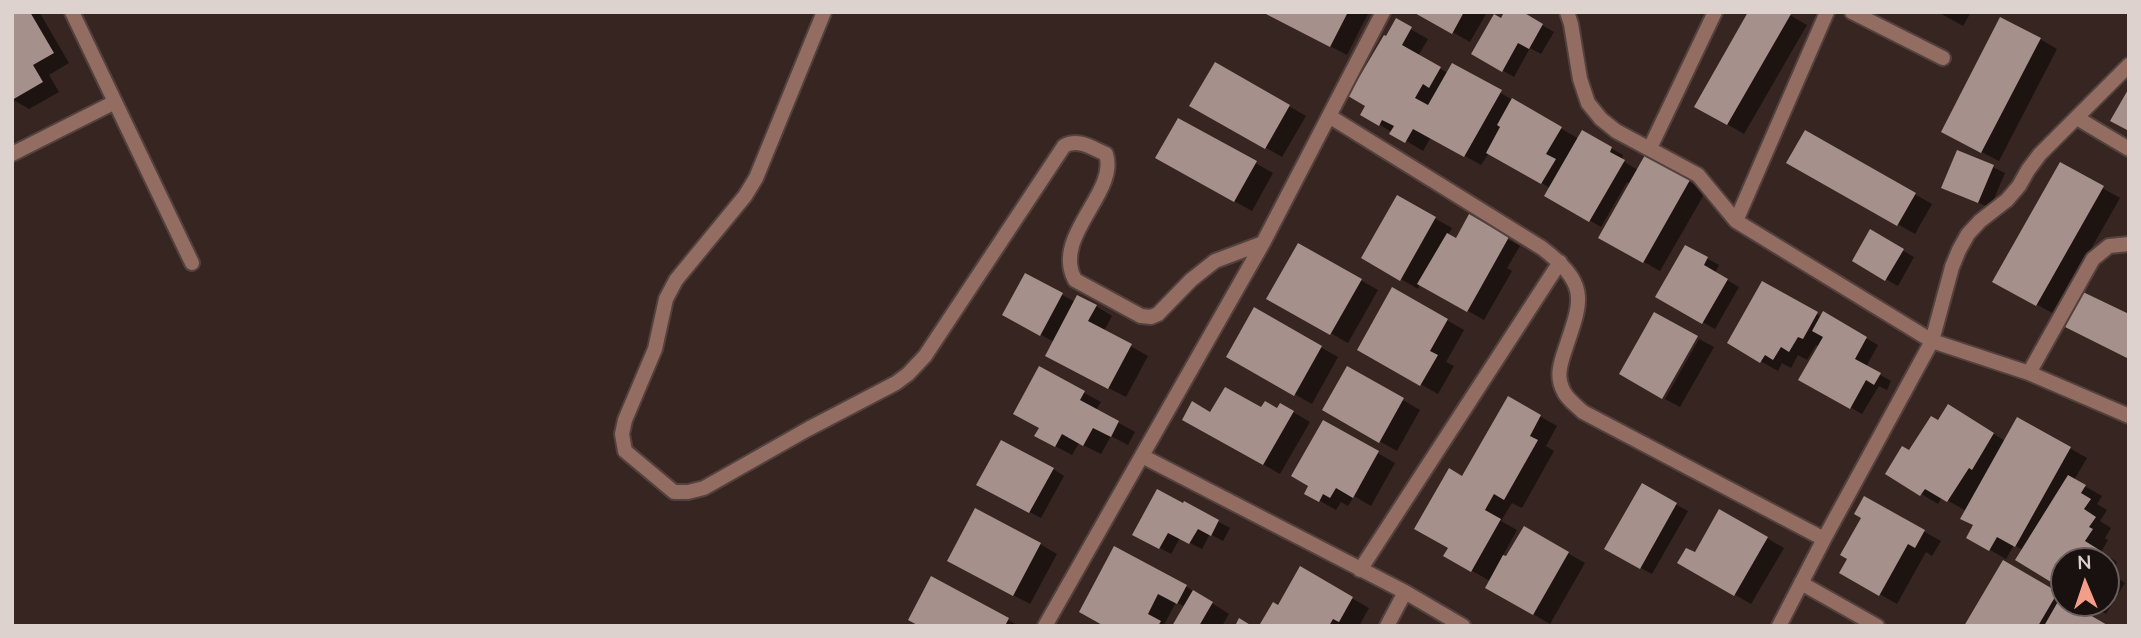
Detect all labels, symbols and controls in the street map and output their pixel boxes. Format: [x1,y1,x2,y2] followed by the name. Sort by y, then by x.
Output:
[2050,547,2120,617] north arrow
[2077,550,2092,576] text: N

